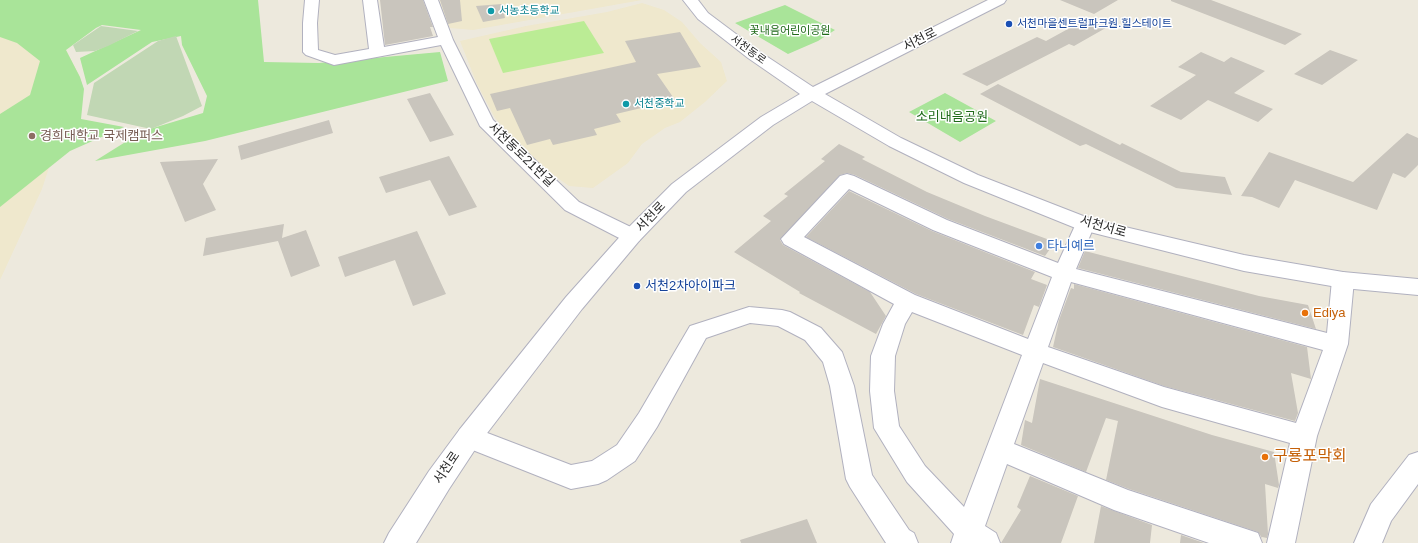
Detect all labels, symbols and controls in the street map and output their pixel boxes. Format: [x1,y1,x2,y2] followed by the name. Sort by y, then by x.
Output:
[499,4,560,18] place label: 서농초등학교
[486,6,496,16] marker: 서농초등학교
[1017,17,1172,31] place label: 서천마을센트럴파크원.힐스테이트
[1004,19,1014,29] marker: 서천마을센트럴파크원.힐스테이트
[750,24,830,38] park label: 꽃내음어린이공원
[900,25,940,55] street label: 서천로
[728,33,768,67] street label: 서천동로
[634,97,685,111] place label: 서천중학교
[621,99,631,109] marker: 서천중학교
[916,109,988,125] park label: 소리내음공원
[485,119,557,191] street label: 서천동로21번길
[40,128,163,144] place label: 경희대학교 국제캠퍼스
[27,131,37,141] marker: 경희대학교 국제캠퍼스
[633,199,669,235] street label: 서천로
[1078,213,1128,241] street label: 서천서로
[1047,238,1095,254] place label: 타니예르
[1034,241,1044,251] marker: 타니예르
[645,278,736,294] place label: 서천2차아이파크
[632,281,642,291] marker: 서천2차아이파크
[1313,305,1346,321] place label: Ediya
[1300,308,1310,318] marker: Ediya
[1273,447,1347,467] place label: 구룡포막회
[431,449,463,487] street label: 서천로
[1260,452,1270,462] marker: 구룡포막회

